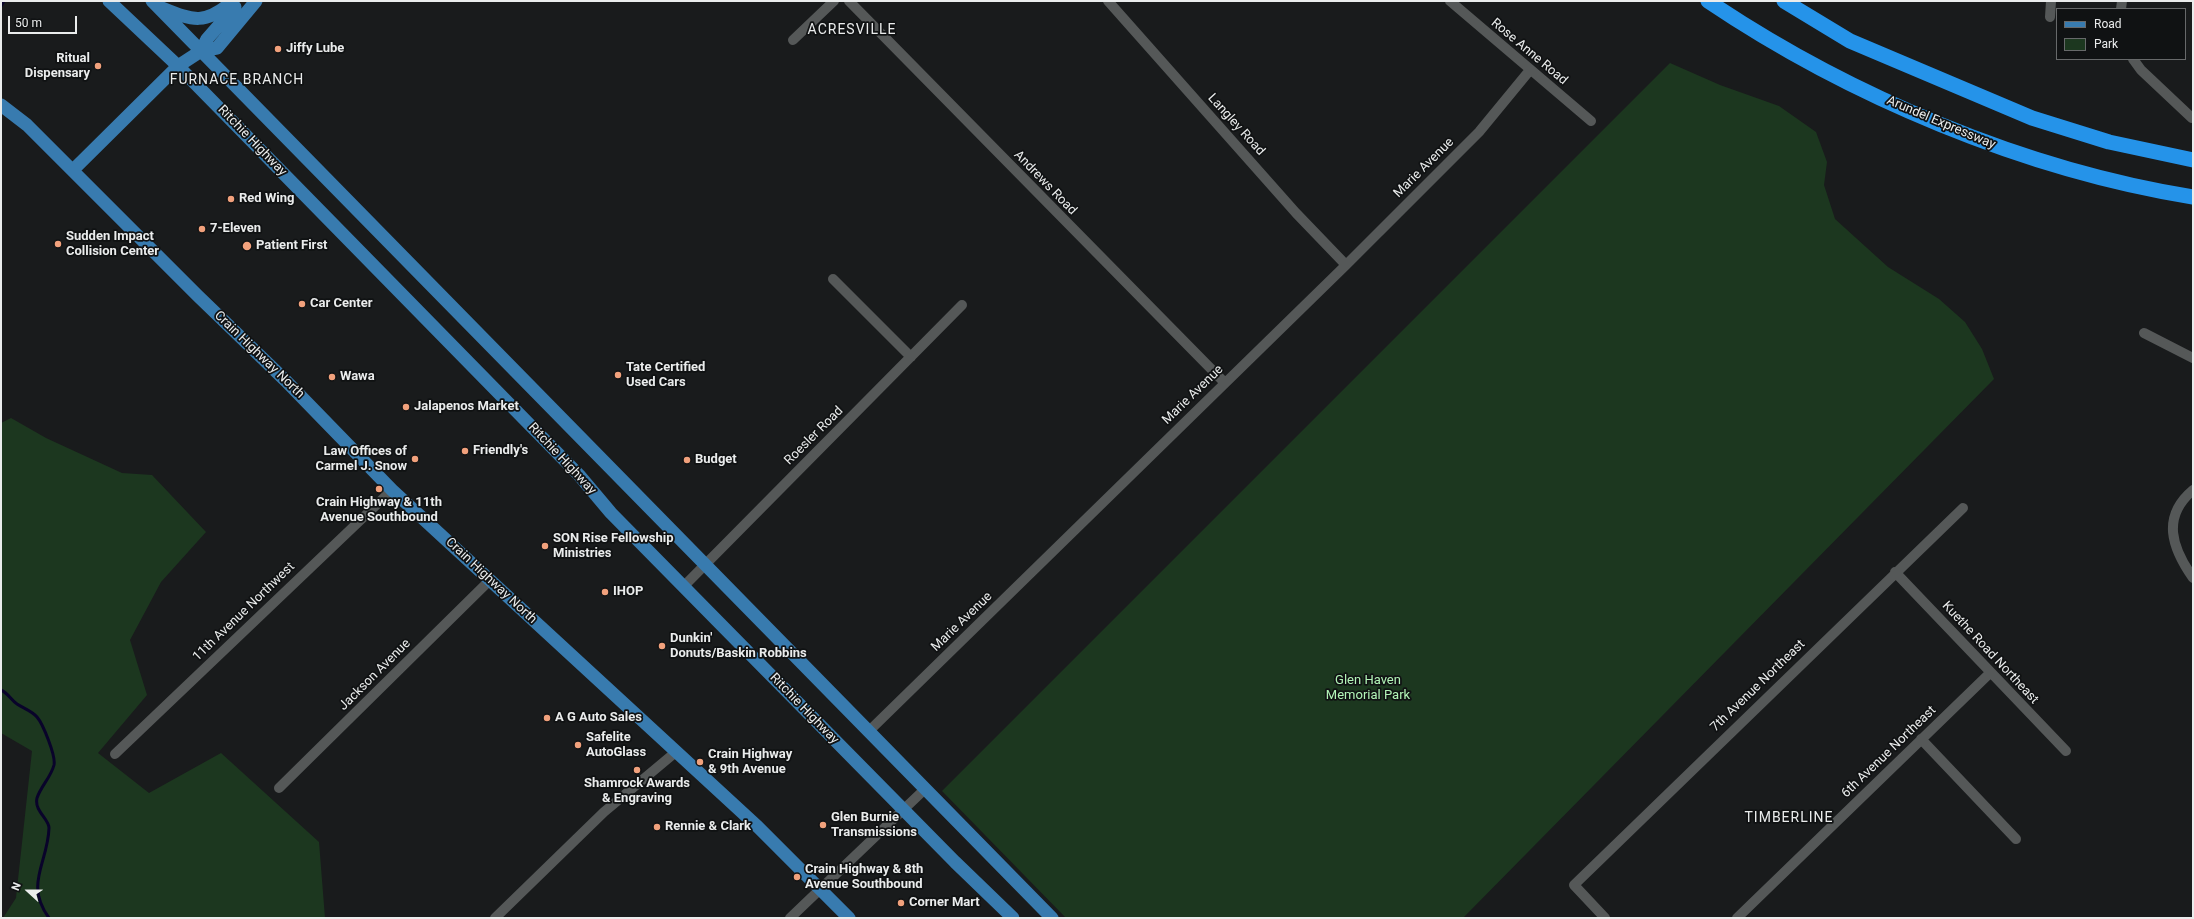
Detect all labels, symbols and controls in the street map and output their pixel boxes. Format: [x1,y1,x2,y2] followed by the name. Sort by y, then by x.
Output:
[10,8,79,34] scale bar
[2056,8,2186,60] legend
[1488,15,1570,89] street label: Rose Anne Road
[15,16,42,30] text: 50 m
[2094,17,2122,31] text: Road
[808,22,896,38] district label: ACRESVILLE
[2094,37,2118,51] text: Park
[286,41,344,57] place label: Jiffy Lube
[273,44,283,54] marker: Jiffy Lube
[25,51,90,82] place label: Ritual Dispensary
[93,61,103,71] marker: Ritual Dispensary
[170,72,304,88] district label: FURNACE BRANCH
[1204,91,1268,159] street label: Langley Road
[1884,93,1998,153] street label: Arundel Expressway
[214,102,290,180] street label: Ritchie Highway
[1391,135,1457,201] street label: Marie Avenue
[1010,147,1080,219] street label: Andrews Road
[239,191,294,207] place label: Red Wing
[226,194,236,204] marker: Red Wing
[210,221,261,237] place label: 7-Eleven
[197,224,207,234] marker: 7-Eleven
[66,229,159,260] place label: Sudden Impact Collision Center
[256,238,327,254] place label: Patient First
[53,239,63,249] marker: Sudden Impact Collision Center
[241,240,253,252] marker: Patient First
[310,296,372,312] place label: Car Center
[297,299,307,309] marker: Car Center
[211,308,307,402] street label: Crain Highway North
[626,360,705,391] place label: Tate Certified Used Cars
[1159,362,1227,428] street label: Marie Avenue
[340,369,375,385] place label: Wawa
[613,370,623,380] marker: Tate Certified Used Cars
[327,372,337,382] marker: Wawa
[414,399,519,415] place label: Jalapenos Market
[401,402,411,412] marker: Jalapenos Market
[781,403,847,469] street label: Roesler Road
[525,420,599,498] street label: Ritchie Highway
[473,443,528,459] place label: Friendly's
[315,444,407,475] place label: Law Offices of Carmel J. Snow
[460,446,470,456] marker: Friendly's
[695,452,737,468] place label: Budget
[410,454,420,464] marker: Law Offices of Carmel J. Snow
[682,455,692,465] marker: Budget
[374,484,384,494] marker: Crain Highway & 11th Avenue Southbound
[316,495,442,526] place label: Crain Highway & 11th Avenue Southbound
[553,531,674,562] place label: SON Rise Fellowship Ministries
[442,535,540,627] street label: Crain Highway North
[540,541,550,551] marker: SON Rise Fellowship Ministries
[190,559,298,665] street label: 11th Avenue Northwest
[613,584,643,600] place label: IHOP
[600,587,610,597] marker: IHOP
[928,589,996,655] street label: Marie Avenue
[1938,599,2042,707] street label: Kuethe Road Northeast
[670,631,807,662] place label: Dunkin' Donuts/Baskin Robbins
[336,636,414,714] street label: Jackson Avenue
[1707,637,1809,735] street label: 7th Avenue Northeast
[657,641,667,651] marker: Dunkin' Donuts/Baskin Robbins
[766,670,842,748] street label: Ritchie Highway
[1326,673,1410,704] park label: Glen Haven Memorial Park
[1838,703,1940,801] street label: 6th Avenue Northeast
[555,710,642,726] place label: A G Auto Sales
[542,713,552,723] marker: A G Auto Sales
[586,730,646,761] place label: Safelite AutoGlass
[573,740,583,750] marker: Safelite AutoGlass
[708,747,792,778] place label: Crain Highway & 9th Avenue
[695,757,705,767] marker: Crain Highway & 9th Avenue
[632,765,642,775] marker: Shamrock Awards & Engraving
[584,776,690,807] place label: Shamrock Awards & Engraving
[831,810,917,841] place label: Glen Burnie Transmissions
[1745,810,1833,826] district label: TIMBERLINE
[665,819,751,835] place label: Rennie & Clark
[818,820,828,830] marker: Glen Burnie Transmissions
[652,822,662,832] marker: Rennie & Clark
[805,862,923,893] place label: Crain Highway & 8th Avenue Southbound
[8,871,48,911] north arrow
[792,872,802,882] marker: Crain Highway & 8th Avenue Southbound
[9,881,24,892] text: N
[909,895,980,911] place label: Corner Mart
[896,898,906,908] marker: Corner Mart

